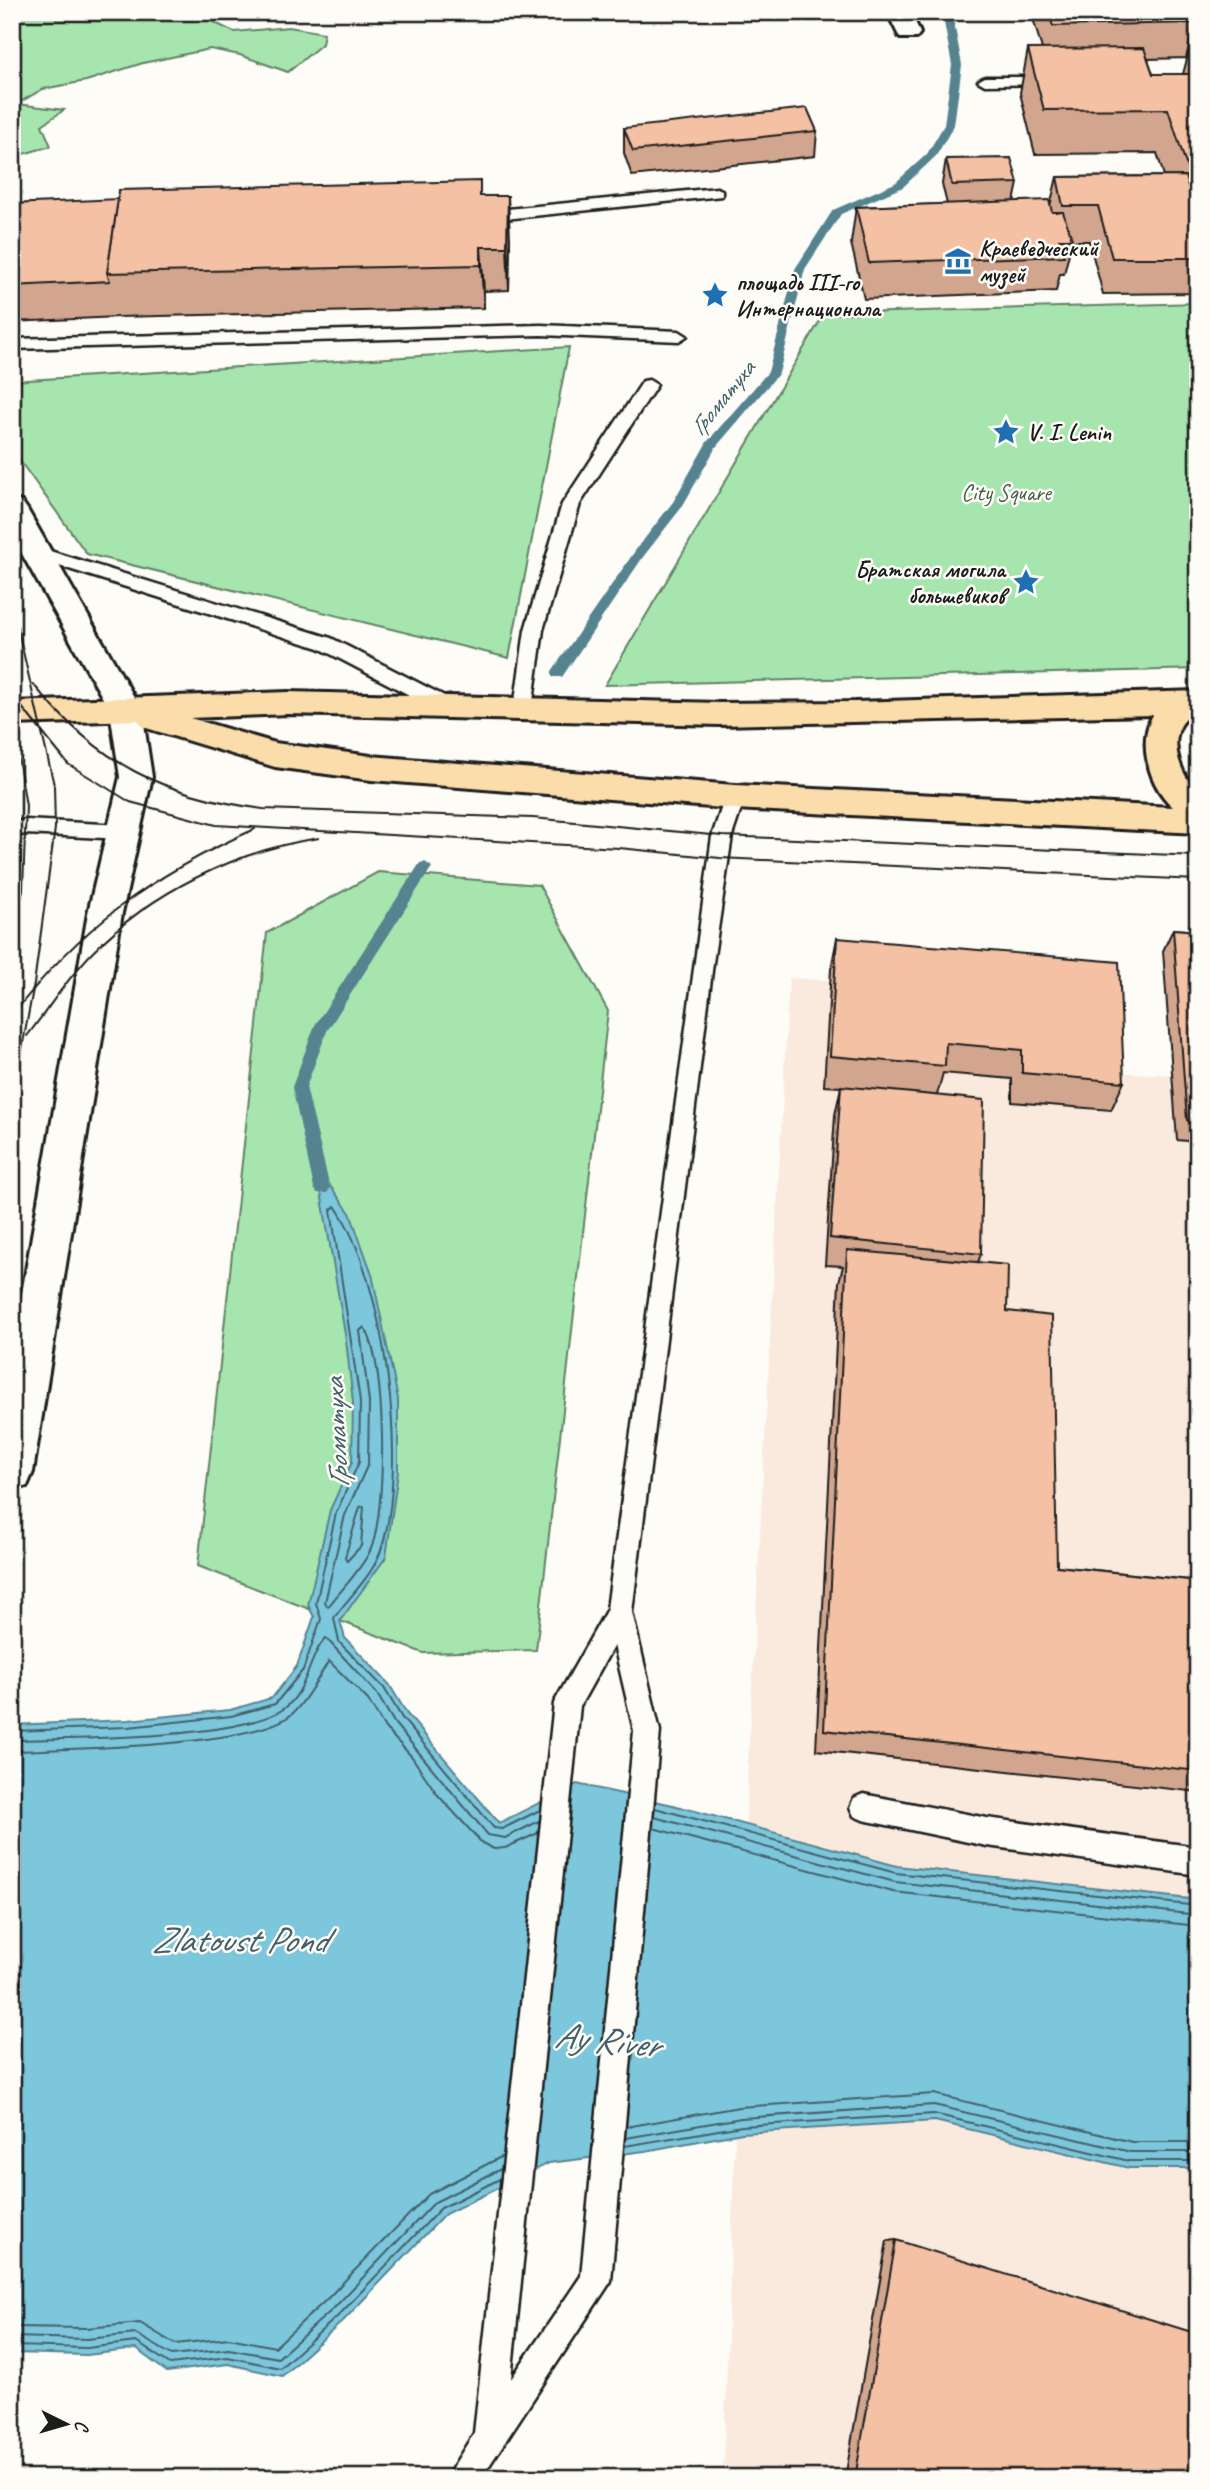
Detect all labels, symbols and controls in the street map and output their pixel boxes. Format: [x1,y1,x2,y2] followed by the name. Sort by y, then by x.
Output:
[979,234,1100,290] place label: Краеведческий музей
[943,246,973,276] museum icon: Краеведческий музей
[736,268,882,323] place label: площадь III-го Интернационала
[700,280,730,310] place icon: площадь III-го Интернационала
[683,353,763,442] water label: Громатуха
[991,417,1021,447] place icon: V. I. Lenin
[1027,418,1111,447] place label: V. I. Lenin
[961,478,1052,507] park label: City Square
[855,555,1010,610] place label: Братская могила большевиков
[1011,567,1041,597] place icon: Братская могила большевиков
[314,1374,358,1489] water label: Громатуха
[152,1916,337,1963] water label: Zlatoust Pond
[553,2011,667,2069] water label: Ay River
[32,2388,102,2458] north arrow
[69,2420,94,2434] text: С

